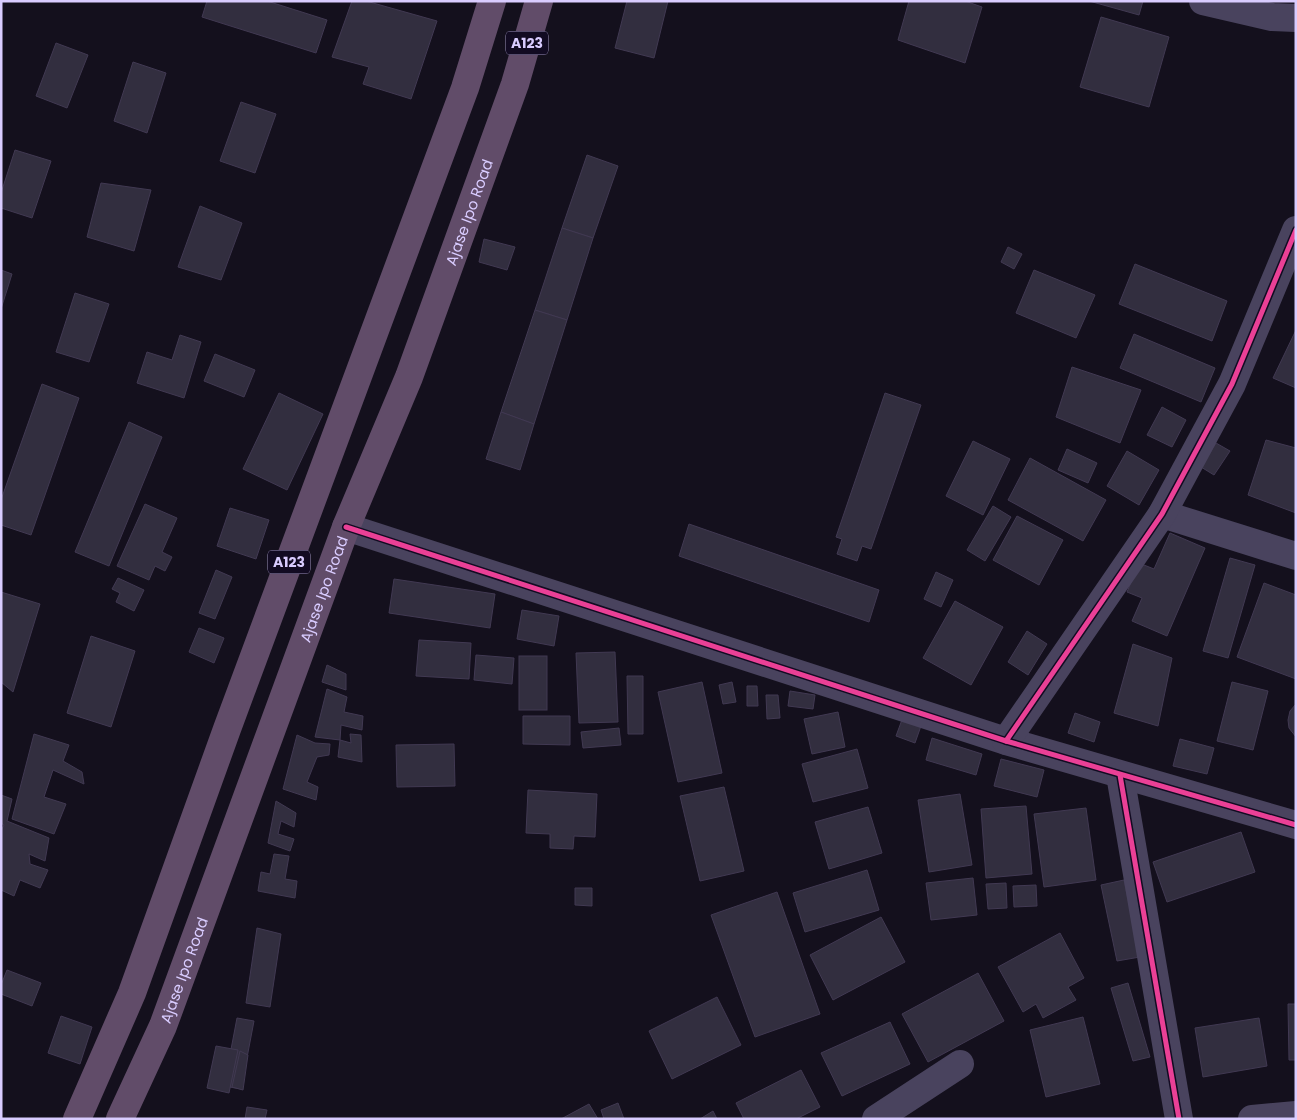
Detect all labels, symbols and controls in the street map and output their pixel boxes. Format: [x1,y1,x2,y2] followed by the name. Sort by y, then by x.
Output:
[506,32,548,54] road number: A123
[440,156,498,268] street label: Ajase Ipo Road
[294,533,352,645] street label: Ajase Ipo Road
[268,550,310,574] road number: A123
[154,914,213,1026] street label: Ajase Ipo Road

